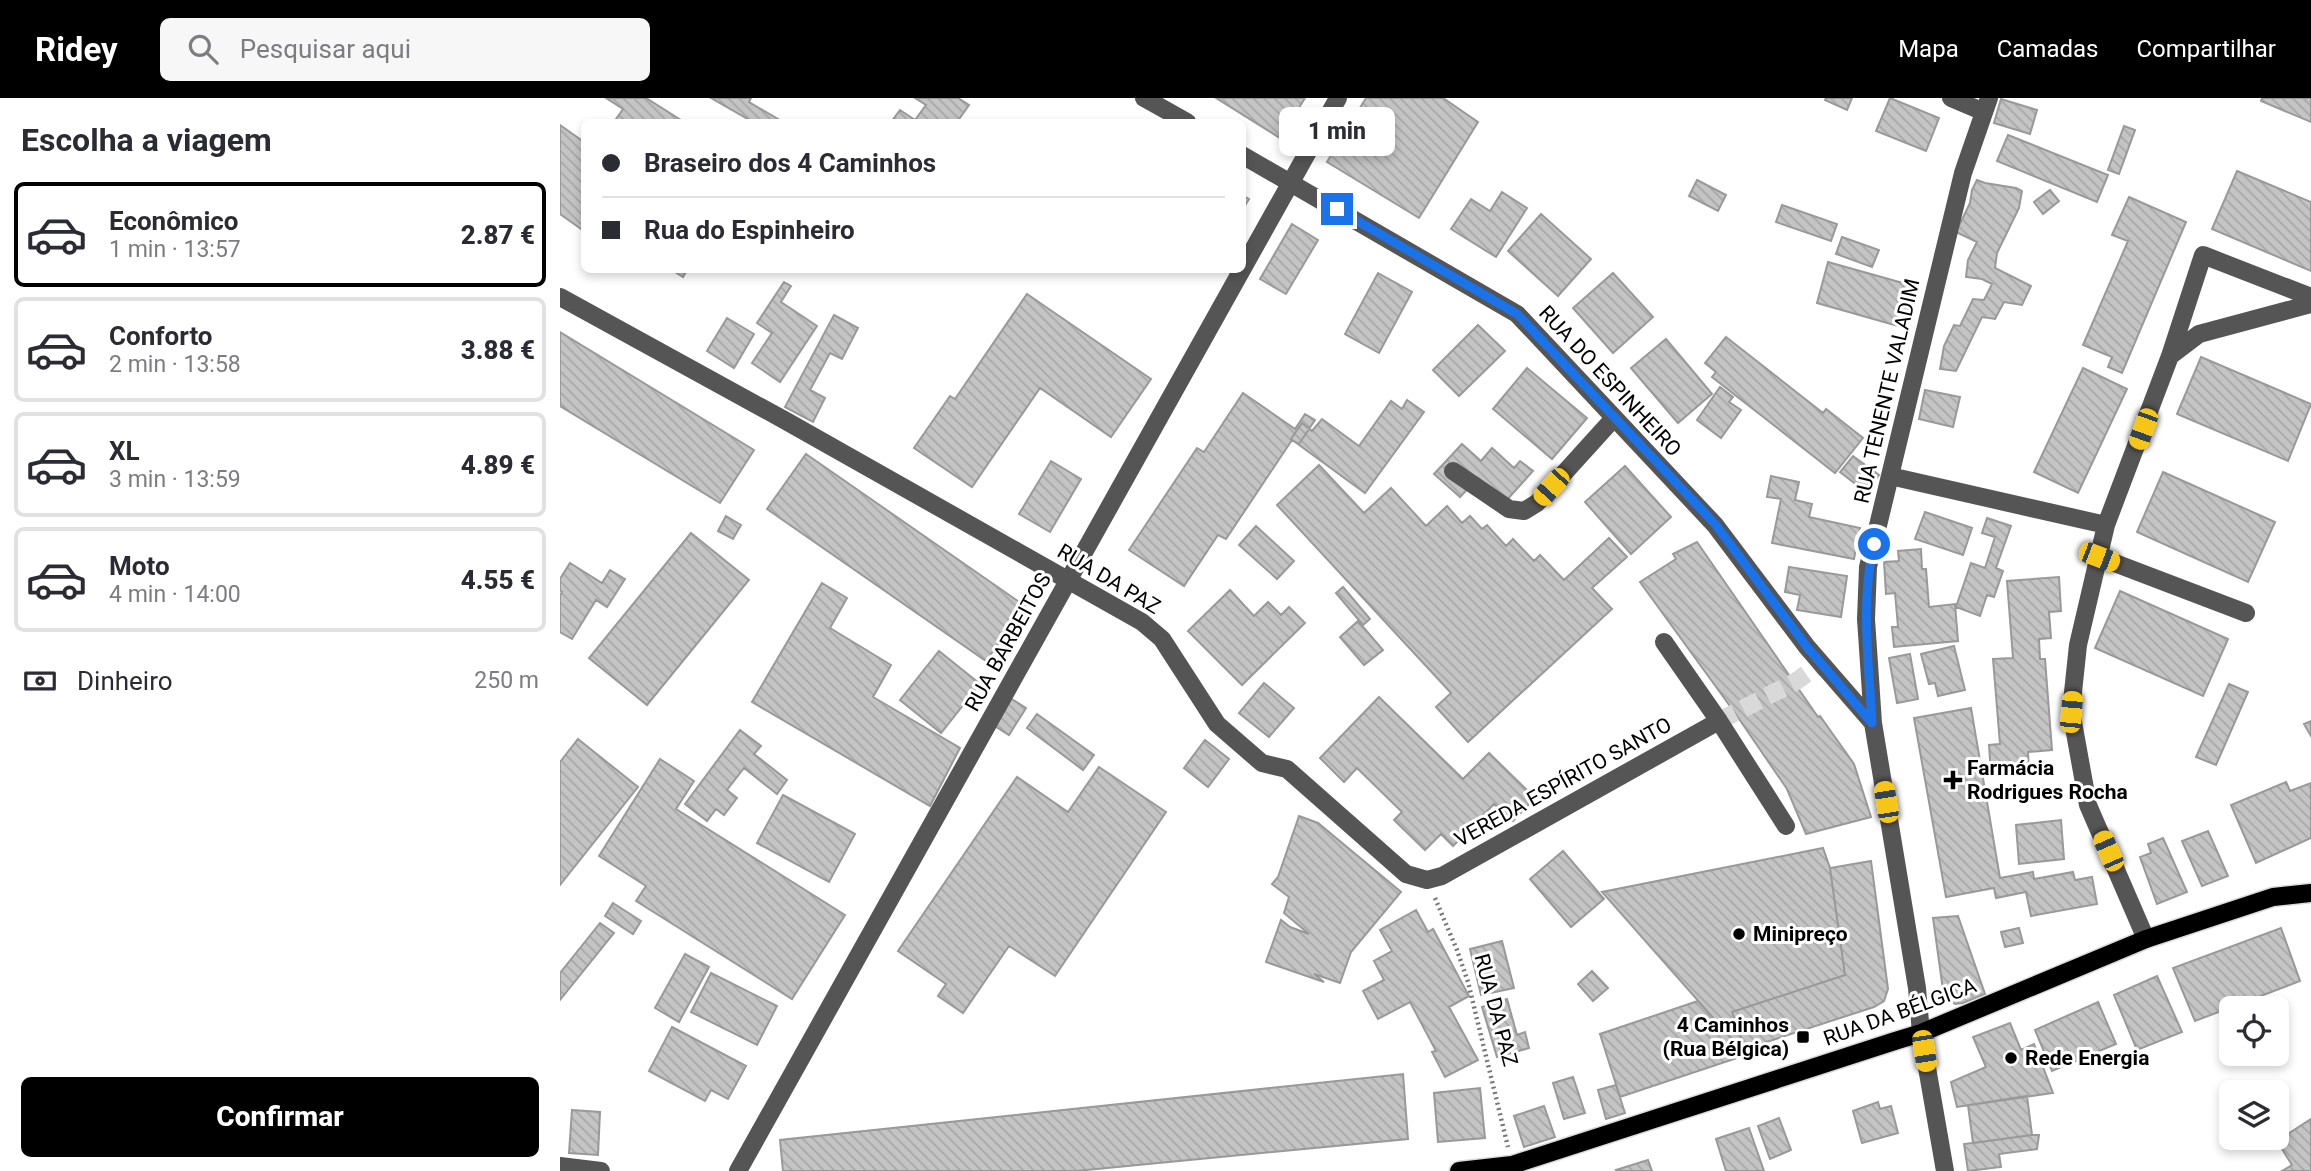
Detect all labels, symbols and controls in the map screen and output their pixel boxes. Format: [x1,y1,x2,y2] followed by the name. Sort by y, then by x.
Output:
[160,18,650,81] search box
[35,30,118,69] text: Ridey
[184,30,222,68] icon: search
[240,34,411,64] text: Pesquisar aqui
[1898,35,1959,63] text: Mapa
[1997,35,2098,63] text: Camadas
[2136,35,2276,63] text: Compartilhar
[1279,108,1395,156] callout: 1 min
[1308,118,1366,145] text: 1 min
[21,121,272,159] text: Escolha a viagem
[644,148,936,178] text: Braseiro dos 4 Caminhos
[1321,193,1353,225] route end
[25,203,88,266] icon: car
[109,206,238,236] text: Econômico
[644,215,855,245] text: Rua do Espinheiro
[461,220,535,250] text: 2.87 €
[109,236,241,263] text: 1 min · 13:57
[1849,276,1925,506] street label: RUA TENENTE VALADIM
[1534,301,1686,461] street label: RUA DO ESPINHEIRO
[25,318,88,381] icon: car
[109,321,213,351] text: Conforto
[461,335,535,365] text: 3.88 €
[109,351,241,378] text: 2 min · 13:58
[2126,406,2161,452] car
[25,433,88,496] icon: car
[109,436,140,466] text: XL
[461,450,535,480] text: 4.89 €
[1530,464,1573,510] car
[109,466,241,493] text: 3 min · 13:59
[1858,528,1890,560] route start
[1053,539,1165,619] street label: RUA DA PAZ
[2076,540,2123,574] car
[25,548,88,611] icon: car
[109,551,170,581] text: Moto
[461,565,535,595] text: 4.55 €
[960,569,1056,715] street label: RUA BARBEITOS
[109,581,241,608] text: 4 min · 14:00
[21,662,59,700] icon: cash
[77,666,173,696] text: Dinheiro
[474,667,539,694] text: 250 m
[2059,690,2084,734] car
[1451,712,1675,852] street label: VEREDA ESPÍRITO SANTO
[1967,756,2128,804] place label: Farmácia Rodrigues Rocha
[1945,772,1961,788] marker: Farmácia Rodrigues Rocha
[1873,780,1900,824] car
[2090,828,2127,874] car
[1753,922,1848,946] place label: Minipreço
[1731,926,1747,942] marker: Minipreço
[1469,951,1523,1069] street label: RUA DA PAZ
[1820,973,1980,1051] street label: RUA DA BÉLGICA
[2219,996,2289,1150] map controls
[2219,996,2289,1066] button: locate
[1663,1013,1789,1061] place label: 4 Caminhos (Rua Bélgica)
[1795,1029,1811,1045] marker: 4 Caminhos (Rua Bélgica)
[1911,1029,1938,1073] car
[2025,1046,2149,1070] place label: Rede Energia
[2003,1050,2019,1066] marker: Rede Energia
[21,1077,539,1157] button: Confirmar
[2219,1080,2289,1150] button: layers

